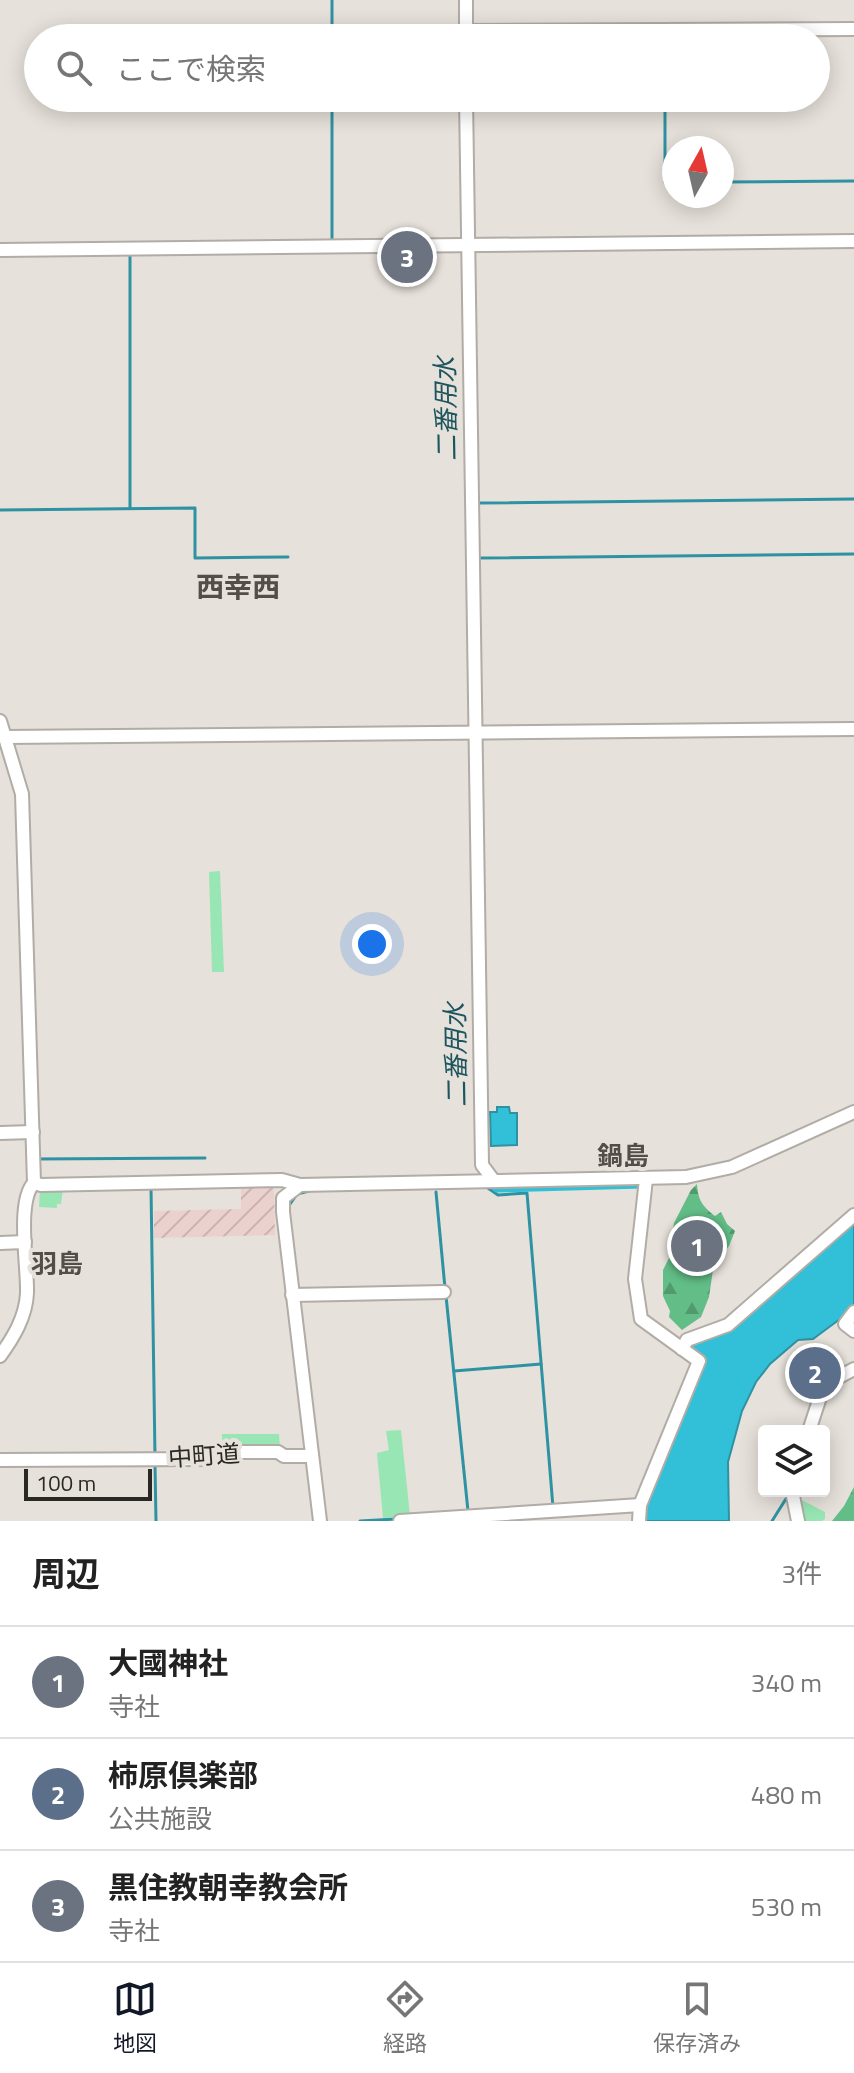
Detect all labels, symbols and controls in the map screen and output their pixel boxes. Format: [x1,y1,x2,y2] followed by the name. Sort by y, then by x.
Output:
[24,24,830,112] search box
[52,46,96,90] icon: search
[116,46,266,92] text: ここで検索
[662,136,734,208] north arrow
[381,227,433,287] pin: 3
[425,354,466,461] water label: 二番用水
[196,565,280,608] district label: 西幸西
[352,924,392,964] your location
[435,1000,476,1107] water label: 二番用水
[597,1136,649,1175] district label: 鍋島
[671,1216,723,1276] pin: 1
[31,1244,83,1283] district label: 羽島
[789,1343,841,1403] pin: 2
[758,1425,830,1497] map controls
[758,1425,830,1497] button: layers
[167,1435,241,1475] street label: 中町道
[24,1465,152,1501] scale bar
[36,1466,96,1500] text: 100 m
[32,1547,100,1599] text: 周辺
[781,1554,822,1593] text: 3件
[108,1640,228,1686] text: 大國神社
[51,1663,65,1702] text: 1
[751,1663,822,1702] text: 340 m
[108,1687,160,1726] text: 寺社
[108,1752,258,1798] text: 柿原倶楽部
[51,1775,65,1814] text: 2
[751,1775,822,1814] text: 480 m
[108,1799,212,1838] text: 公共施設
[108,1864,348,1910] text: 黒住教朝幸教会所
[51,1887,65,1926] text: 3
[751,1887,822,1926] text: 530 m
[108,1911,160,1950] text: 寺社
[113,1977,157,2060] tab: 地図
[383,1977,427,2060] tab: 経路
[653,1977,741,2060] tab: 保存済み

